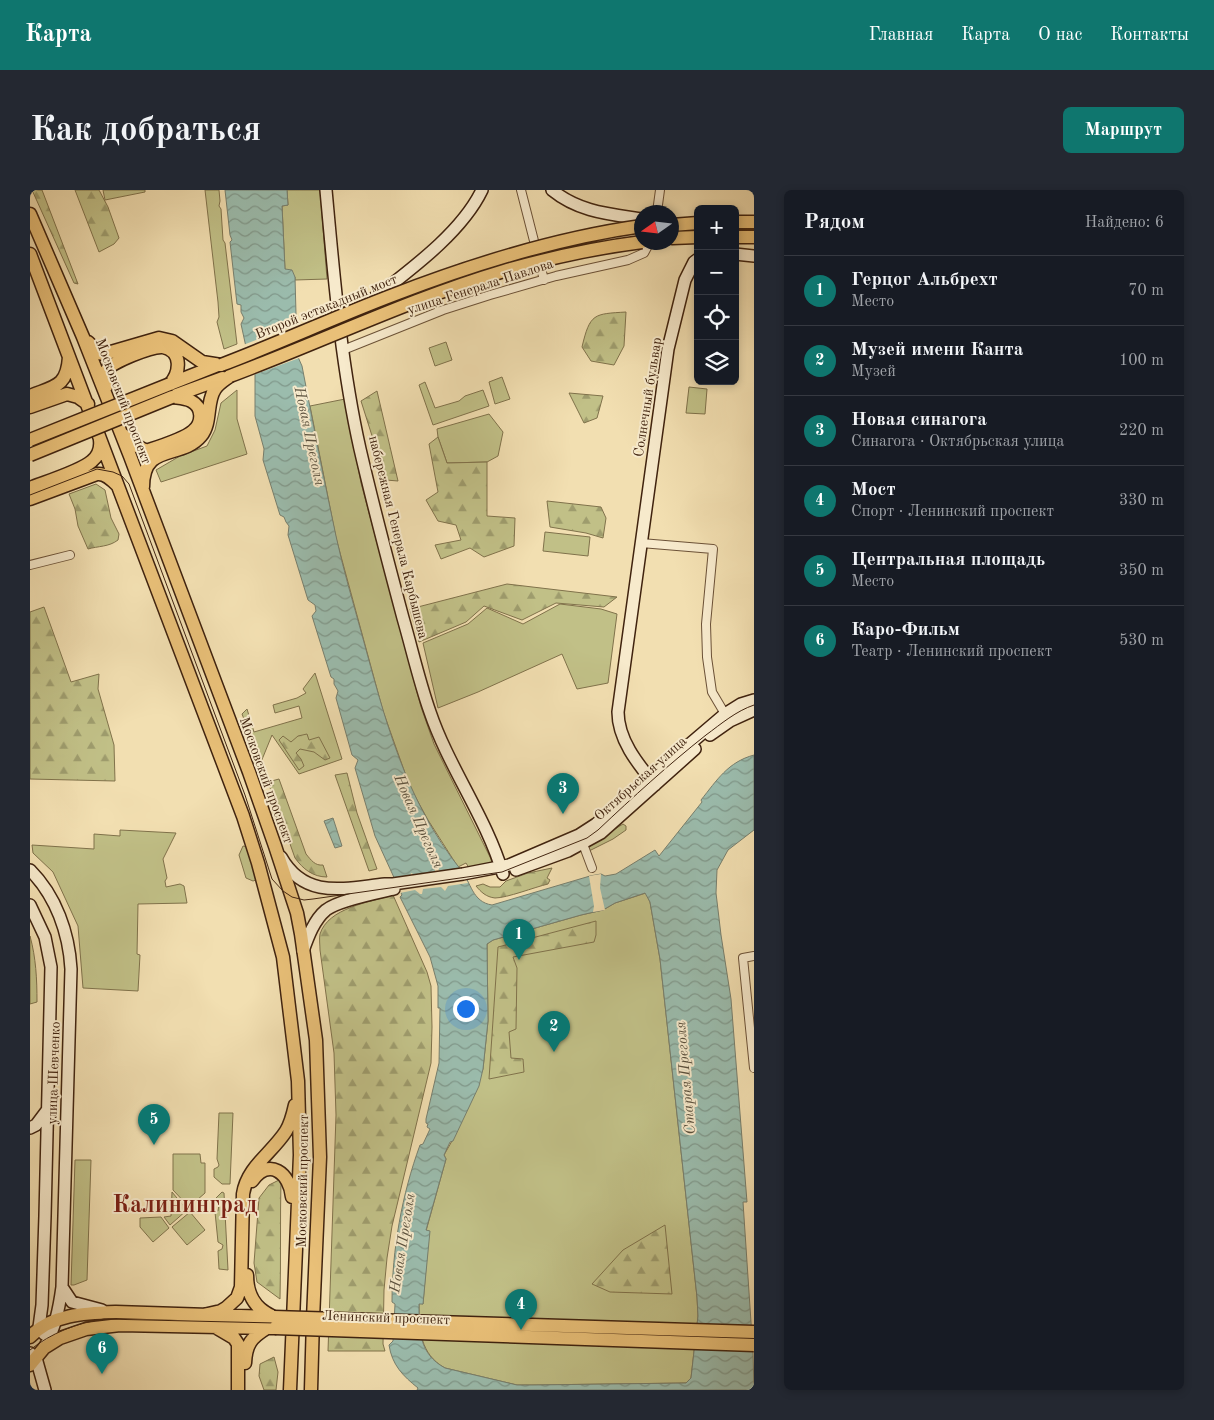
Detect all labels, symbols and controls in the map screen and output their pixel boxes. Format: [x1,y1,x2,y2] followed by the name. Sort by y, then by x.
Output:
[25,23,92,47] text: Карта
[869,26,933,44] text: Главная
[961,26,1010,44] text: Карта
[1038,26,1082,44] text: О нас
[1110,26,1189,44] text: Контакты
[1063,107,1184,153] button: Маршрут
[30,113,261,148] text: Как добраться
[634,205,679,250] north arrow
[694,205,739,385] map controls
[694,205,739,250] button: +
[804,212,865,233] text: Рядом
[1085,215,1164,231] text: Найдено: 6
[694,250,739,295] button: −
[406,257,555,317] street label: улица Генерала Павлова
[851,271,998,290] text: Герцог Альбрехт
[253,272,400,342] street label: Второй эстакадный мост
[815,283,825,299] text: 1
[1128,283,1164,299] text: 70 m
[851,294,894,310] text: Место
[694,295,739,340] button: locate
[632,336,664,458] street label: Солнечный бульвар
[93,337,154,466] street label: Московский проспект
[694,340,739,385] button: layers
[851,341,1023,360] text: Музей имени Канта
[815,353,825,369] text: 2
[1119,353,1164,369] text: 100 m
[851,364,896,380] text: Музей
[290,384,326,487] water label: Новая Преголя
[851,411,987,430] text: Новая синагога
[815,423,825,439] text: 3
[1119,423,1164,439] text: 220 m
[366,434,430,640] street label: набережная Генерала Карбышева
[851,434,1064,450] text: Синагога · Октябрьская улица
[851,481,896,500] text: Мост
[815,493,825,509] text: 4
[1119,493,1164,509] text: 330 m
[851,504,1054,520] text: Спорт · Ленинский проспект
[851,551,1045,570] text: Центральная площадь
[815,563,825,579] text: 5
[1119,563,1164,579] text: 350 m
[851,574,894,590] text: Место
[851,621,960,640] text: Каро-Фильм
[815,633,825,649] text: 6
[1119,633,1164,649] text: 530 m
[851,644,1052,660] text: Театр · Ленинский проспект
[237,715,296,846] street label: Московский проспект
[592,734,689,824] street label: Октябрьская улица
[390,772,445,871] water label: Новая Преголя
[547,773,579,814] pin: 3
[503,919,535,960] pin: 1
[453,996,479,1022] your location
[538,1011,570,1052] pin: 2
[45,1021,63,1125] street label: улица Шевченко
[674,1021,699,1135] water label: Старая Преголя
[138,1104,170,1145] pin: 5
[295,1114,311,1248] street label: Московский проспект
[388,1192,419,1295] water label: Новая Преголя
[112,1194,258,1218] district label: Калининград
[505,1289,537,1330] pin: 4
[322,1309,451,1327] street label: Ленинский проспект
[86,1333,118,1374] pin: 6

